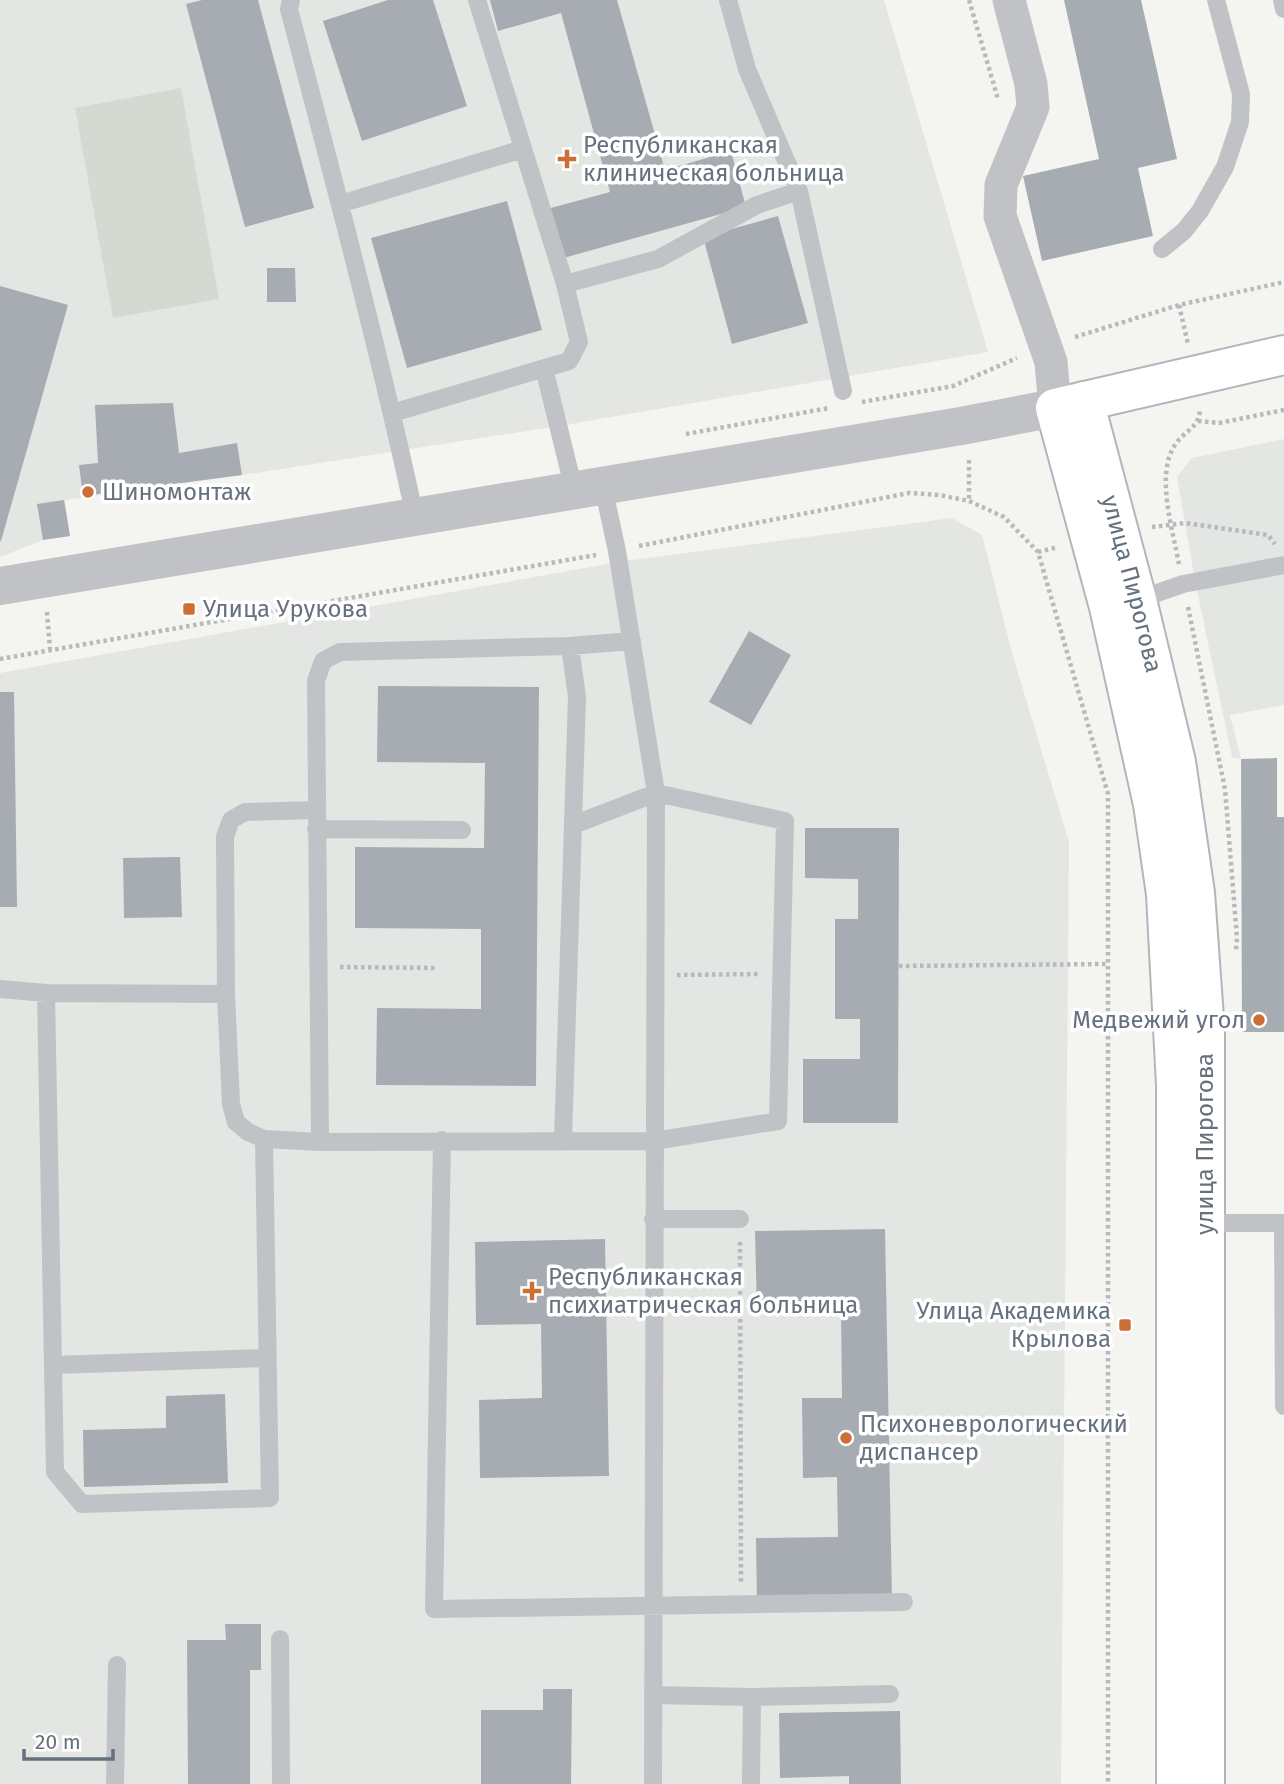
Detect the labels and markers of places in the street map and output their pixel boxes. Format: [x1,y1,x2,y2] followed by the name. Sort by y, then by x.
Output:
[583,131,844,187] place label: Республиканская клиническая больница
[557,149,577,169] marker: Республиканская клиническая больница
[102,478,251,506] place label: Шиномонтаж
[80,484,96,500] marker: Шиномонтаж
[203,595,368,623] place label: Улица Урукова
[181,601,197,617] marker: Улица Урукова
[1072,1006,1245,1034] place label: Медвежий угол
[1251,1012,1267,1028] marker: Медвежий угол
[548,1263,858,1319] place label: Республиканская психиатрическая больница
[522,1281,542,1301] marker: Республиканская психиатрическая больница
[917,1297,1111,1353] place label: Улица Академика Крылова
[1117,1317,1133,1333] marker: Улица Академика Крылова
[860,1410,1128,1466] place label: Психоневрологический диспансер
[838,1430,854,1446] marker: Психоневрологический диспансер

